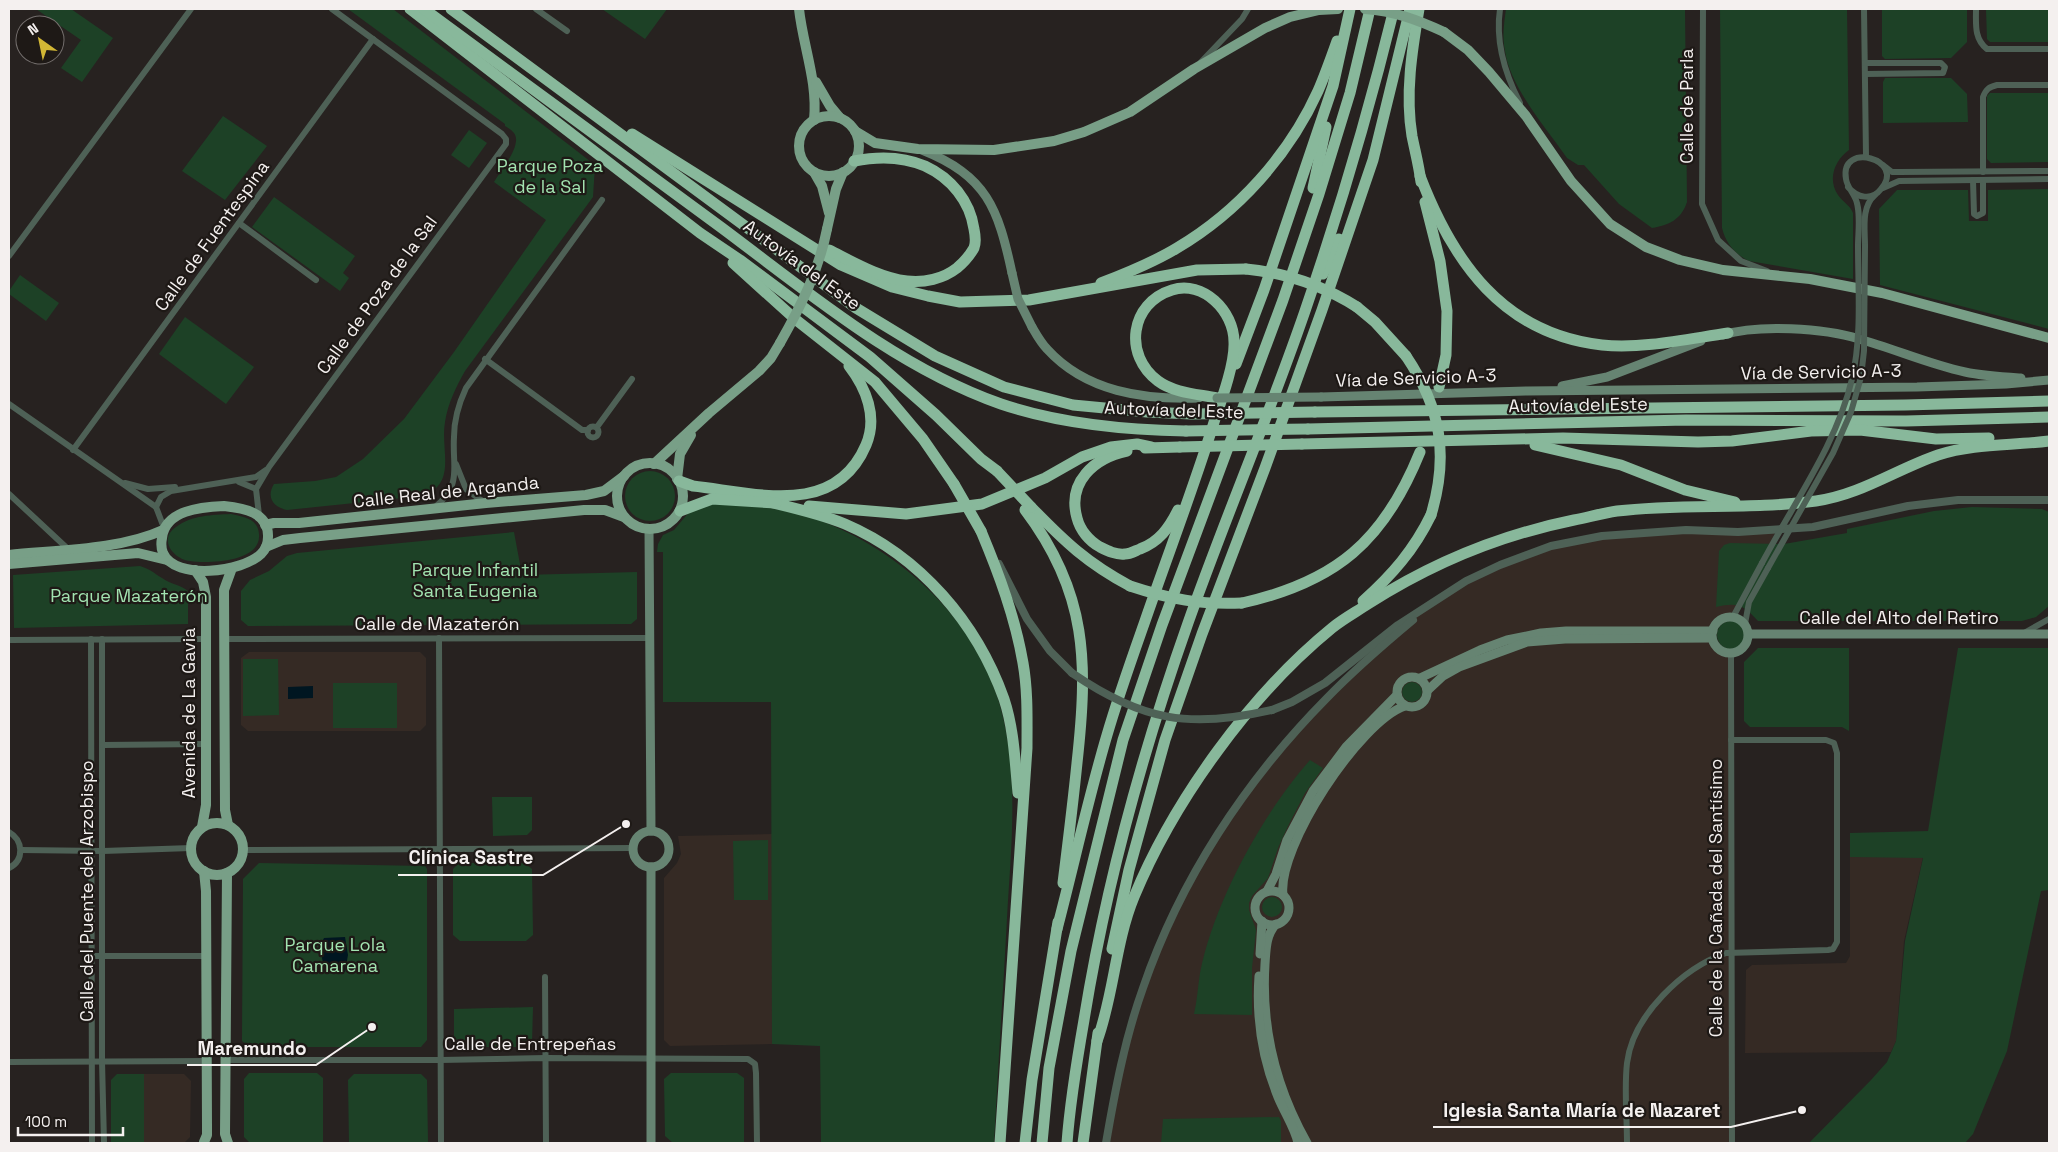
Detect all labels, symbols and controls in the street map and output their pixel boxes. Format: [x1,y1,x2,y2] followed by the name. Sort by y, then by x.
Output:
[15,15,65,65] north arrow
[24,19,42,39] text: N
[1675,48,1698,164] street label: Calle de Parla
[497,154,603,198] park label: Parque Poza de la Sal
[149,156,274,315] street label: Calle de Fuentespina
[311,211,442,379] street label: Calle de Poza de la Sal
[739,214,865,315] street label: Autovía del Este
[1740,359,1902,384] street label: Vía de Servicio A-3
[1335,363,1497,392] street label: Vía de Servicio A-3
[1508,392,1648,417] street label: Autovía del Este
[1104,396,1244,423] street label: Autovía del Este
[352,470,540,513] street label: Calle Real de Arganda
[412,558,538,602] park label: Parque Infantil Santa Eugenia
[50,584,208,607] park label: Parque Mazaterón
[1799,606,1999,629] street label: Calle del Alto del Retiro
[354,612,520,635] street label: Calle de Mazaterón
[177,628,200,798] street label: Avenida de La Gavia
[1704,759,1727,1037] street label: Calle de la Cañada del Santísimo
[75,760,98,1022] street label: Calle del Puente del Arzobispo
[398,841,543,875] callout: Clínica Sastre
[408,845,534,870] text: Clínica Sastre
[285,933,385,977] park label: Parque Lola Camarena
[187,1031,316,1065] callout: Maremundo
[444,1032,616,1055] street label: Calle de Entrepeñas
[197,1036,307,1061] text: Maremundo
[1433,1093,1731,1127] callout: Iglesia Santa María de Nazaret
[1443,1098,1721,1123] text: Iglesia Santa María de Nazaret
[18,1104,122,1136] scale bar
[25,1112,67,1131] text: 100 m

